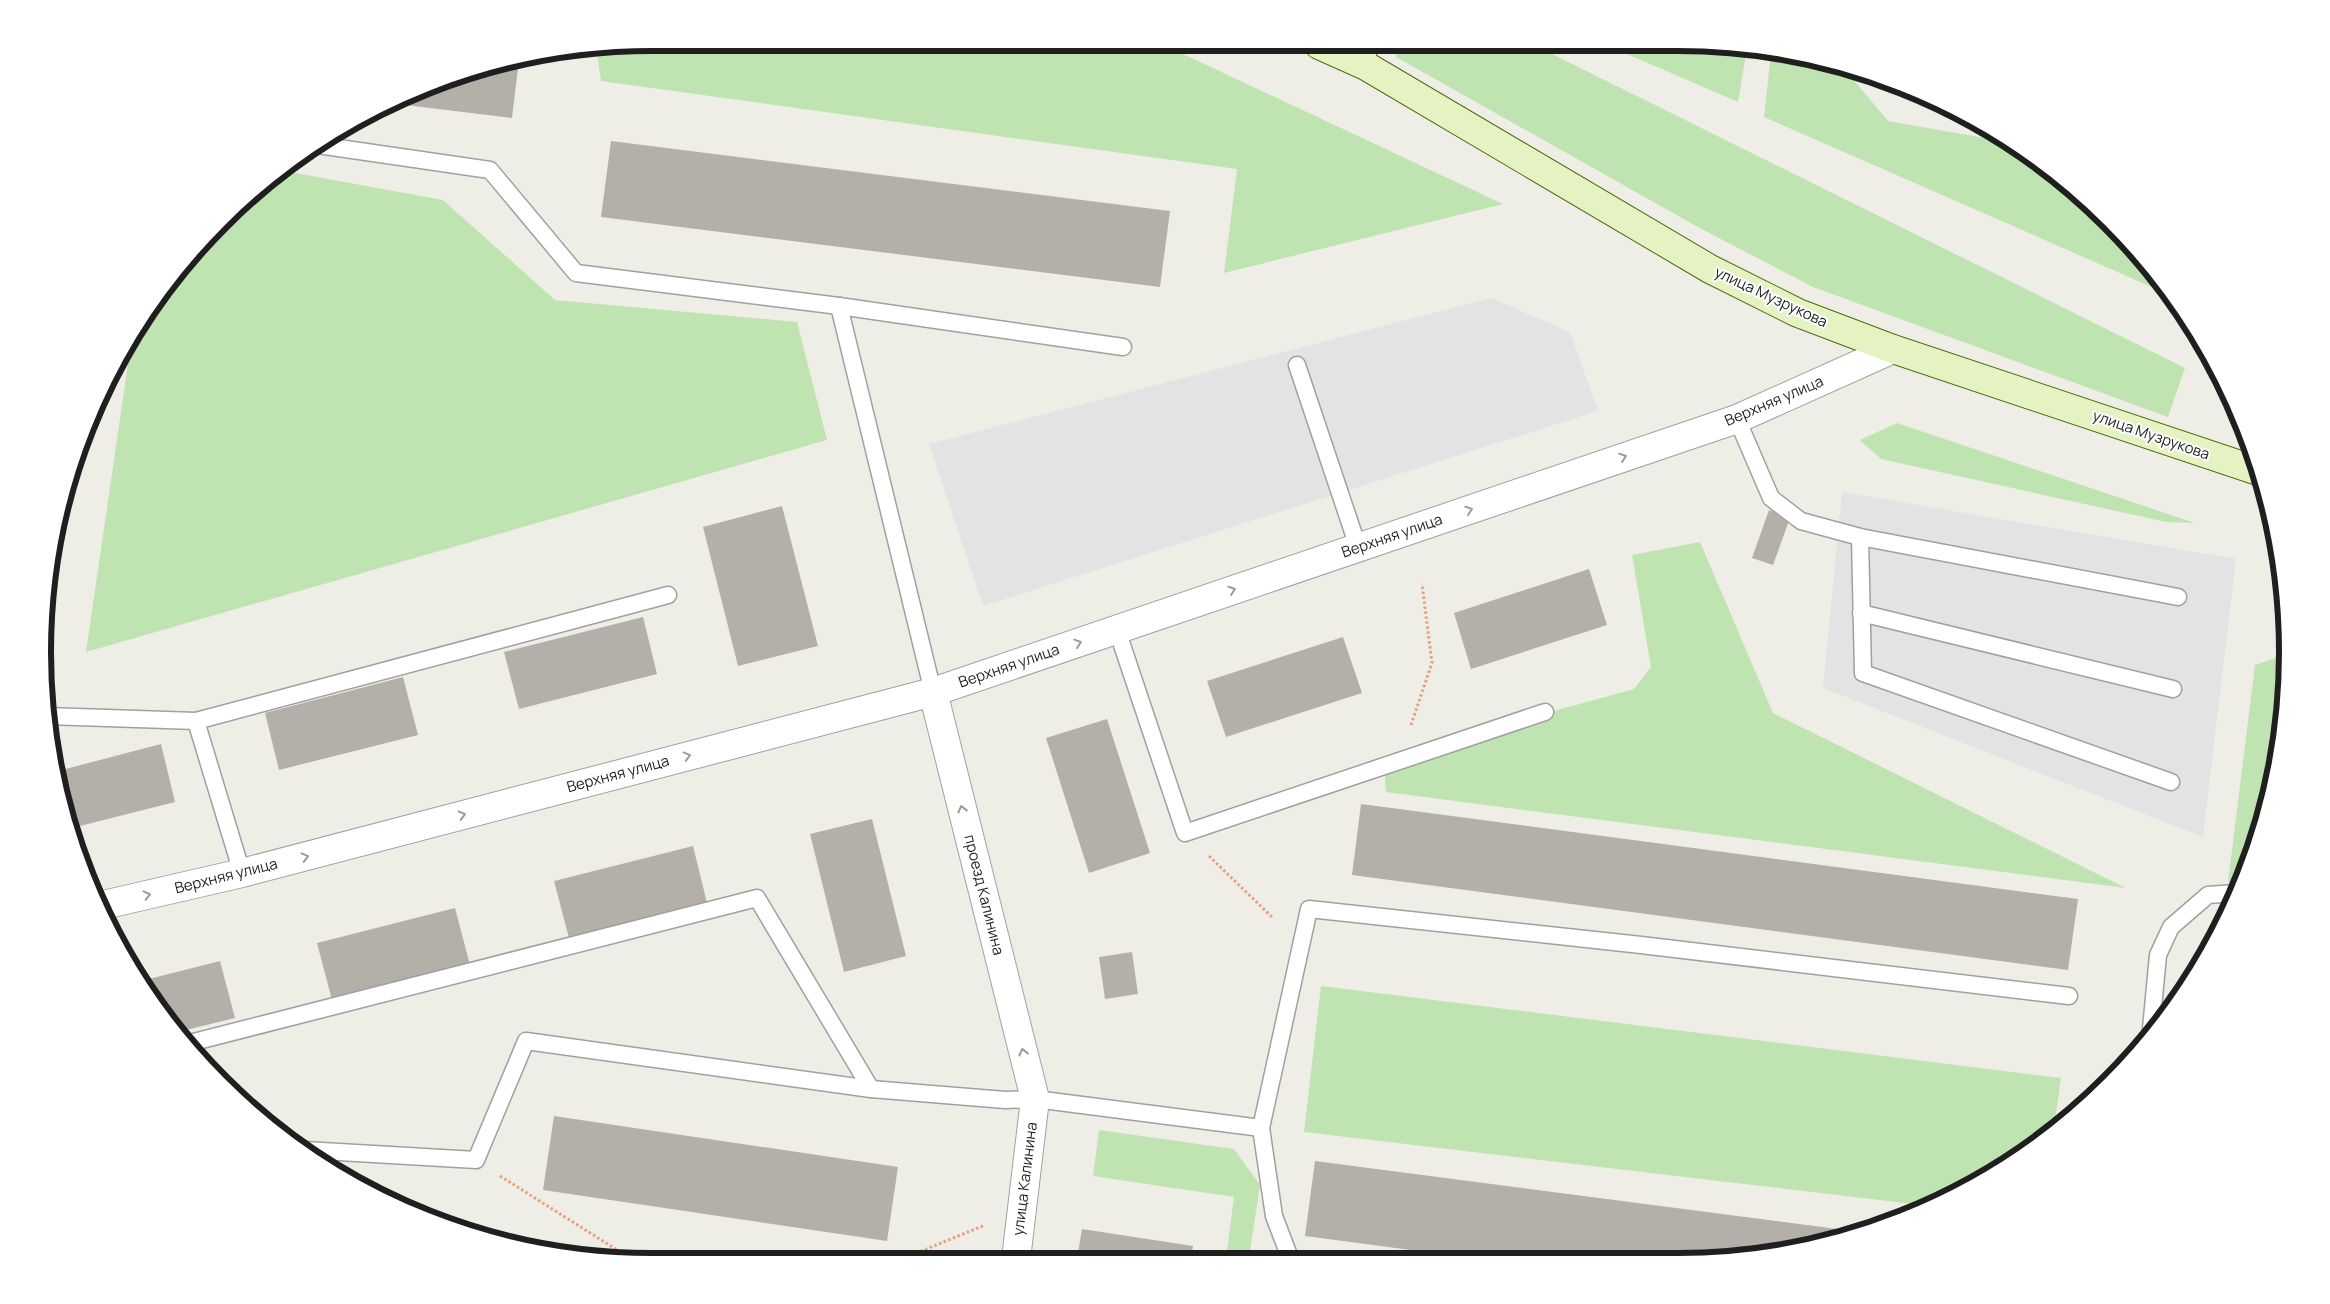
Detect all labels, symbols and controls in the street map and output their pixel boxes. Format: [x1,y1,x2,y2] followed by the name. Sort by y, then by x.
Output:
[1711,261,1831,332] street label: улица Музрукова
[1721,370,1826,431] street label: Верхняя улица
[2090,405,2213,464] street label: улица Музрукова
[1618,453,1626,463] one-way arrow
[1464,505,1473,515] one-way arrow
[1339,508,1445,563] street label: Верхняя улица
[1227,586,1236,596] one-way arrow
[956,638,1062,693] street label: Верхняя улица
[1074,638,1082,648] one-way arrow
[564,750,671,797] street label: Верхняя улица
[682,752,690,762] one-way arrow
[957,805,968,814] one-way arrow
[457,811,465,821] one-way arrow
[959,832,1010,957] street label: проезд Калинина
[300,852,308,862] one-way arrow
[172,853,279,898] street label: Верхняя улица
[142,890,151,901] one-way arrow
[1018,1047,1029,1056] one-way arrow
[1007,1121,1042,1237] street label: улица Калинина

